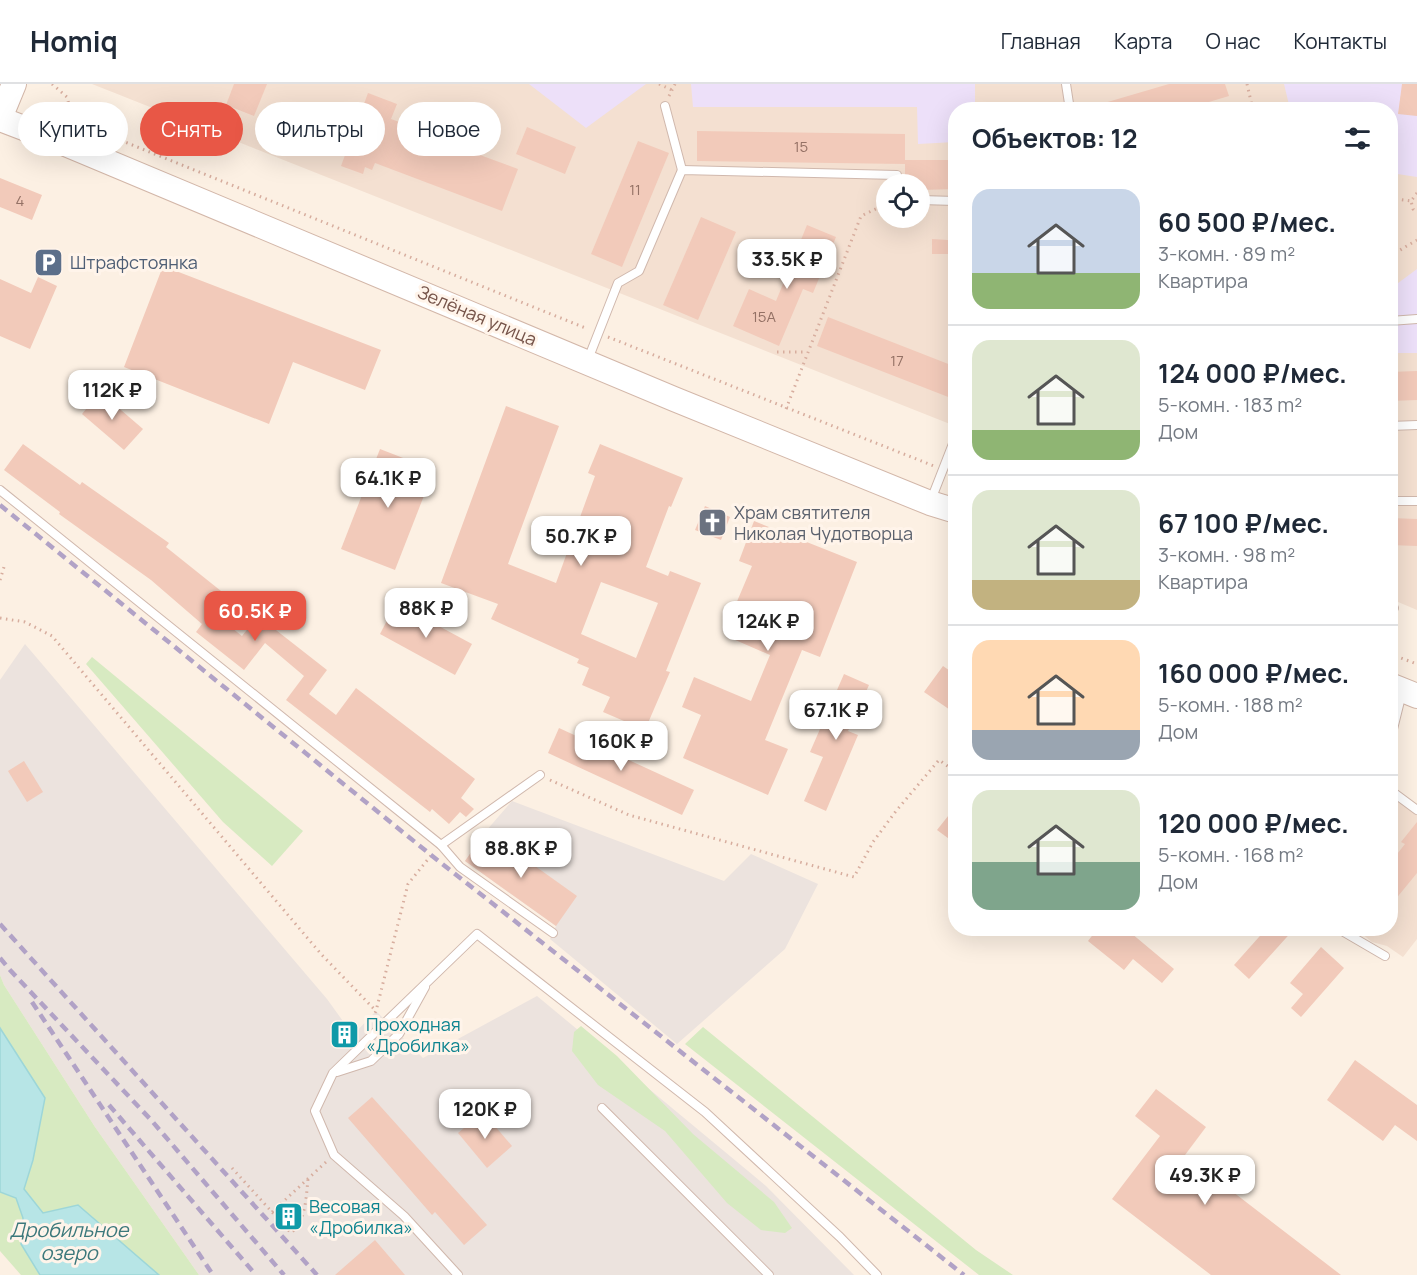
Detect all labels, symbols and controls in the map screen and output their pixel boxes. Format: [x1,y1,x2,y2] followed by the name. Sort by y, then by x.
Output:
[30,22,118,60] text: Homiq
[1001,27,1081,55] text: Главная
[1114,27,1172,55] text: Карта
[1205,27,1261,55] text: О нас
[1294,27,1387,55] text: Контакты
[18,102,128,156] chip: Купить
[140,102,243,156] chip: Снять
[255,102,385,156] chip: Фильтры
[397,102,501,156] chip: Новое
[972,120,1137,156] text: Объектов: 12
[1341,122,1374,155] icon: filters
[794,136,808,157] house number: 15
[876,174,930,228] map controls
[876,174,930,228] button: locate
[629,179,641,200] house number: 11
[16,190,25,211] house number: 4
[1158,204,1336,240] text: 60 500 ₽/мес.
[1020,213,1092,285] icon: home
[732,239,842,290] pin: 33.5K ₽
[1158,240,1295,267] text: 3-комн. · 89 m²
[751,245,823,272] text: 33.5K ₽
[33,247,65,279] parking icon: Штрафстоянка
[70,250,198,274] place label: Штрафстоянка
[1158,267,1248,294] text: Квартира
[414,279,541,351] street label: Зелёная улица
[752,306,777,327] house number: 15А
[890,350,904,371] house number: 17
[1158,355,1347,391] text: 124 000 ₽/мес.
[1020,364,1092,436] icon: home
[63,370,161,421] pin: 112K ₽
[82,376,142,403] text: 112K ₽
[1158,391,1302,418] text: 5-комн. · 183 m²
[1158,418,1198,445] text: Дом
[333,458,443,509] pin: 64.1K ₽
[355,464,421,491] text: 64.1K ₽
[734,500,913,545] place label: Храм святителя Николая Чудотворца
[1158,505,1329,541] text: 67 100 ₽/мес.
[697,507,729,539] church icon: Храм святителя Николая Чудотворца
[1020,514,1092,586] icon: home
[526,516,636,567] pin: 50.7K ₽
[545,522,617,549] text: 50.7K ₽
[1158,541,1295,568] text: 3-комн. · 98 m²
[1158,568,1248,595] text: Квартира
[384,588,468,639] pin: 88K ₽
[200,591,310,642] pin: 60.5K ₽
[399,594,453,621] text: 88K ₽
[218,597,292,624] text: 60.5K ₽
[719,601,817,652] pin: 124K ₽
[737,607,799,634] text: 124K ₽
[1158,655,1349,691] text: 160 000 ₽/мес.
[1020,664,1092,736] icon: home
[781,690,891,741] pin: 67.1K ₽
[1158,691,1303,718] text: 5-комн. · 188 m²
[803,696,869,723] text: 67.1K ₽
[1158,718,1198,745] text: Дом
[572,721,670,772] pin: 160K ₽
[589,727,653,754] text: 160K ₽
[1158,805,1349,841] text: 120 000 ₽/мес.
[1020,814,1092,886] icon: home
[466,828,576,879] pin: 88.8K ₽
[484,834,558,861] text: 88.8K ₽
[1158,841,1304,868] text: 5-комн. · 168 m²
[1158,868,1198,895] text: Дом
[366,1012,470,1057] place label: Проходная «Дробилка»
[329,1019,361,1051] building icon: Проходная «Дробилка»
[436,1089,534,1140] pin: 120K ₽
[453,1095,517,1122] text: 120K ₽
[1150,1155,1260,1206] pin: 49.3K ₽
[1169,1161,1241,1188] text: 49.3K ₽
[309,1194,413,1239] place label: Весовая «Дробилка»
[272,1201,304,1233] building icon: Весовая «Дробилка»
[10,1216,130,1266] water label: Дробильное озеро

